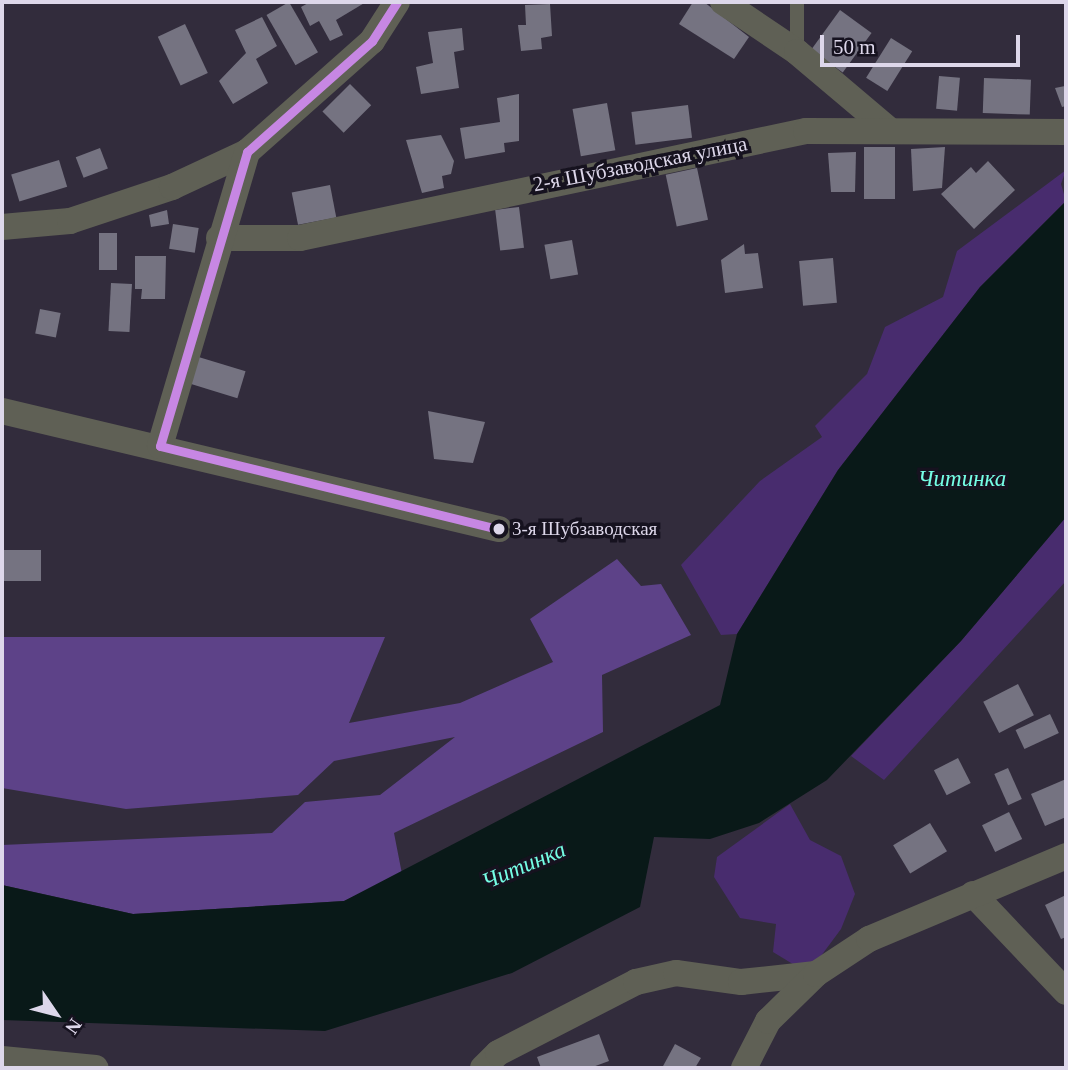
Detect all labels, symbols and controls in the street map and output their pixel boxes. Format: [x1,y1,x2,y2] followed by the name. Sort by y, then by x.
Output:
[823,21,1023,65] scale bar
[833,35,876,59] text: 50 m
[531,131,749,197] street label: 2-я Шубзаводская улица
[918,465,1006,493] water label: Читинка
[512,518,657,540] place label: 3-я Шубзаводская
[492,522,506,536] marker: 3-я Шубзаводская
[478,836,570,896] water label: Читинка
[21,979,91,1049] north arrow
[61,1015,86,1038] text: N

